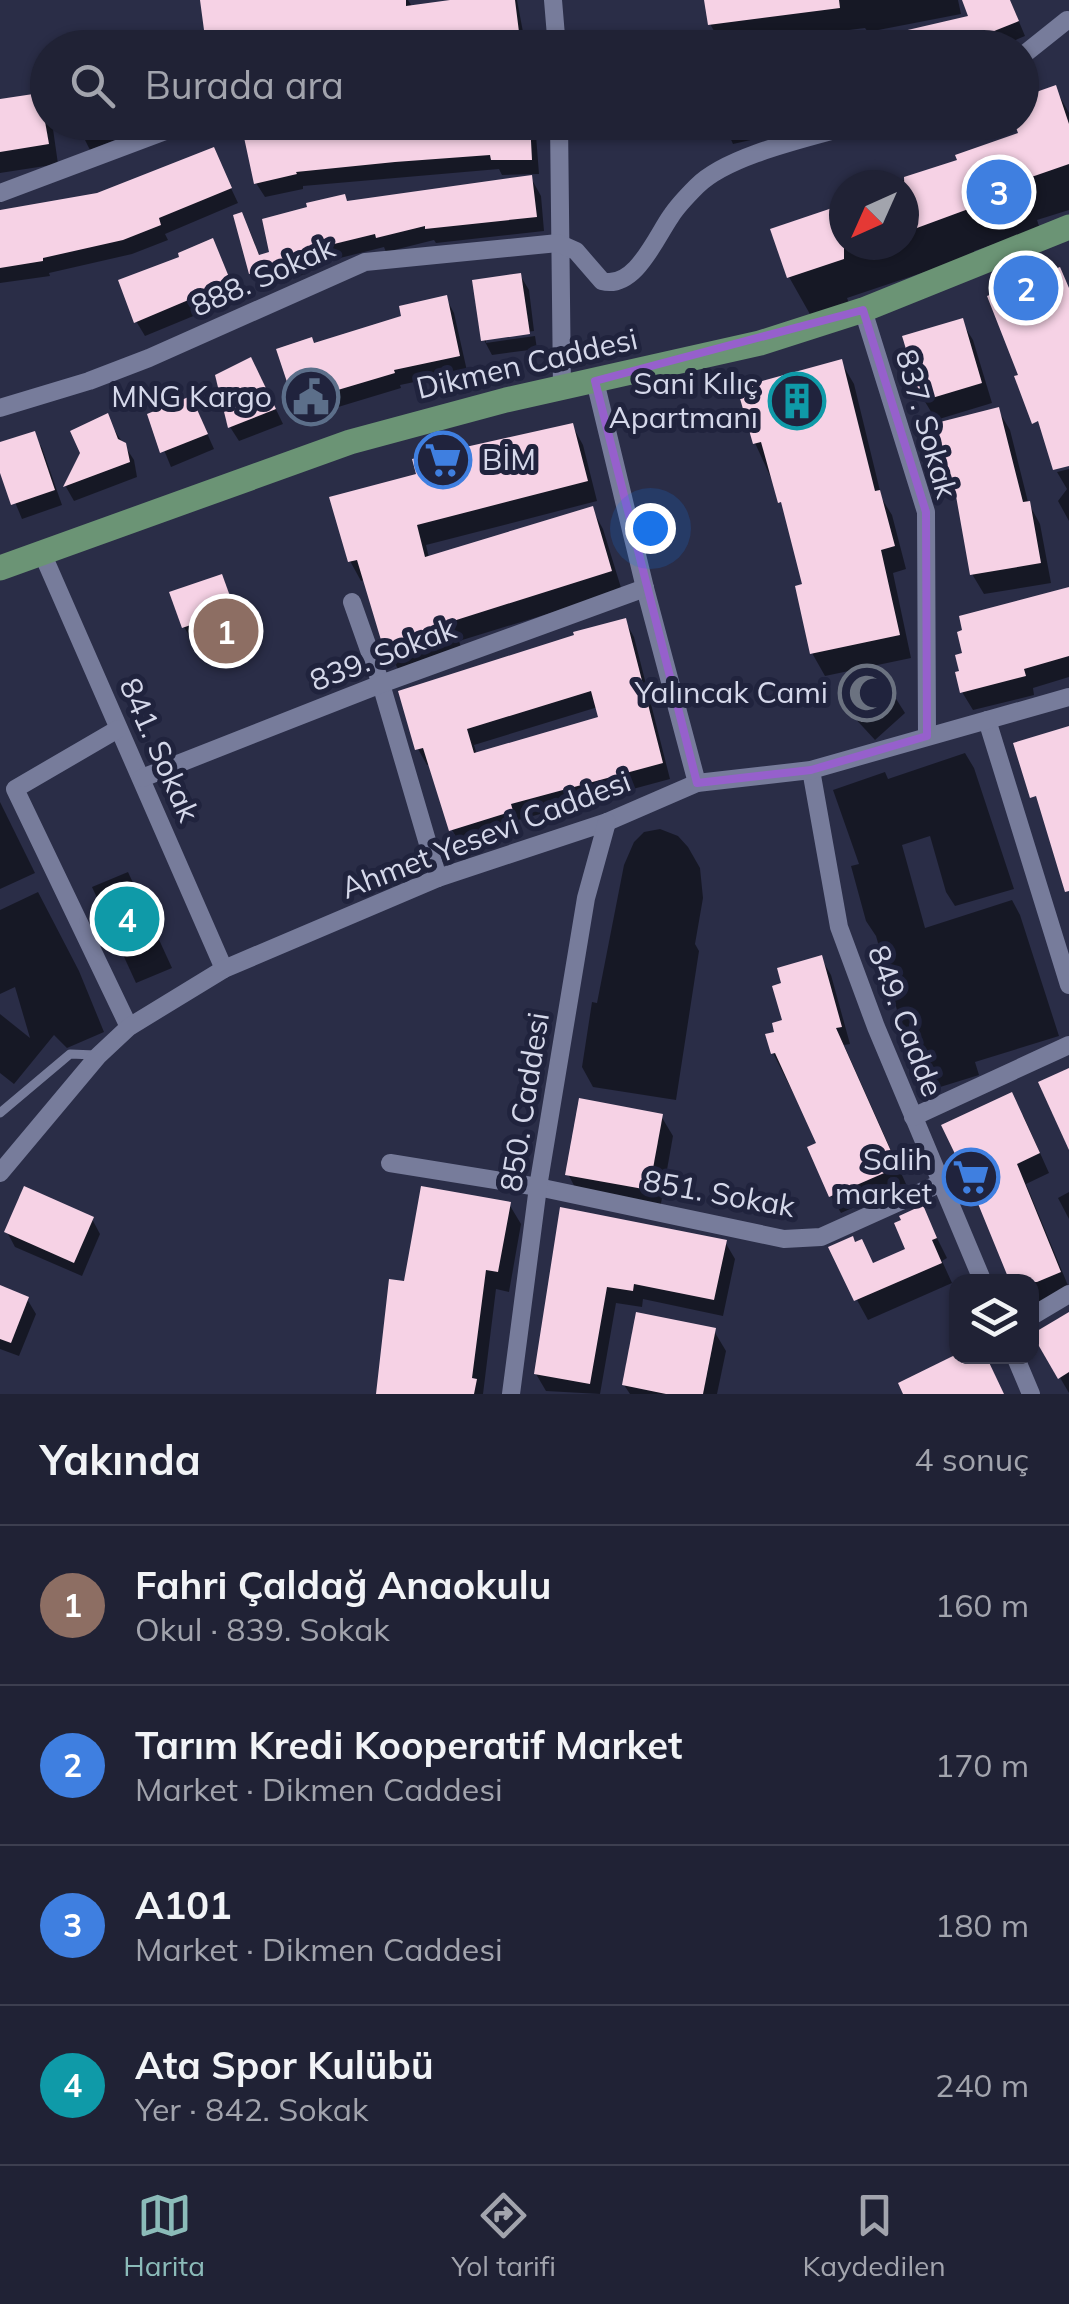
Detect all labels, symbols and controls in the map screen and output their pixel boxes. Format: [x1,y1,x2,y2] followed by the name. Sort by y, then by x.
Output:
[30,30,1039,140] search box
[65,58,120,113] icon: search
[145,61,344,109] text: Burada ara
[966,154,1032,230] pin: 3
[829,170,919,260] north arrow
[185,227,341,325] street label: 888. Sokak
[994,250,1058,326] pin: 2
[413,319,641,407] street label: Dikmen Caddesi
[888,345,966,503] street label: 837. Sokak
[609,364,758,436] place label: Sani Kılıç Apartmanı
[281,367,341,427] public building icon: MNG Kargo
[767,371,827,431] building icon: Sani Kılıç Apartmanı
[111,377,272,415] place label: MNG Kargo
[413,430,473,490] supermarket icon: BİM
[482,440,536,478] place label: BİM
[625,503,676,554] your location
[194,594,258,668] pin: 1
[304,609,461,699] street label: 839. Sokak
[837,663,897,723] mosque icon: Yalıncak Cami
[111,672,209,828] street label: 841. Sokak
[634,673,828,711] place label: Yalıncak Cami
[335,761,636,907] street label: Ahmet Yesevi Caddesi
[94,882,160,956] pin: 4
[860,940,952,1102] street label: 849. Cadde
[491,1009,557,1194] street label: 850. Caddesi
[835,1140,932,1212] place label: Salih market
[941,1147,1001,1207] supermarket icon: Salih market
[640,1161,798,1225] street label: 851. Sokak
[949,1274,1039,1364] map controls
[949,1274,1039,1364] button: layers
[40,1433,201,1486] text: Yakında
[914,1439,1029,1479] text: 4 sonuç
[135,1561,551,1609] text: Fahri Çaldağ Anaokulu
[63,1585,82,1625] text: 1
[935,1585,1029,1625] text: 160 m
[135,1609,390,1649] text: Okul · 839. Sokak
[135,1721,682,1769] text: Tarım Kredi Kooperatif Market
[63,1745,82,1785] text: 2
[935,1745,1029,1785] text: 170 m
[135,1769,503,1809] text: Market · Dikmen Caddesi
[135,1881,232,1929] text: A101
[63,1905,82,1945] text: 3
[935,1905,1029,1945] text: 180 m
[135,1929,503,1969] text: Market · Dikmen Caddesi
[135,2041,434,2089] text: Ata Spor Kulübü
[63,2065,82,2105] text: 4
[935,2065,1029,2105] text: 240 m
[135,2089,368,2129] text: Yer · 842. Sokak
[123,2188,205,2283] tab: Harita
[452,2188,556,2283] tab: Yol tarifi
[802,2188,946,2283] tab: Kaydedilen

